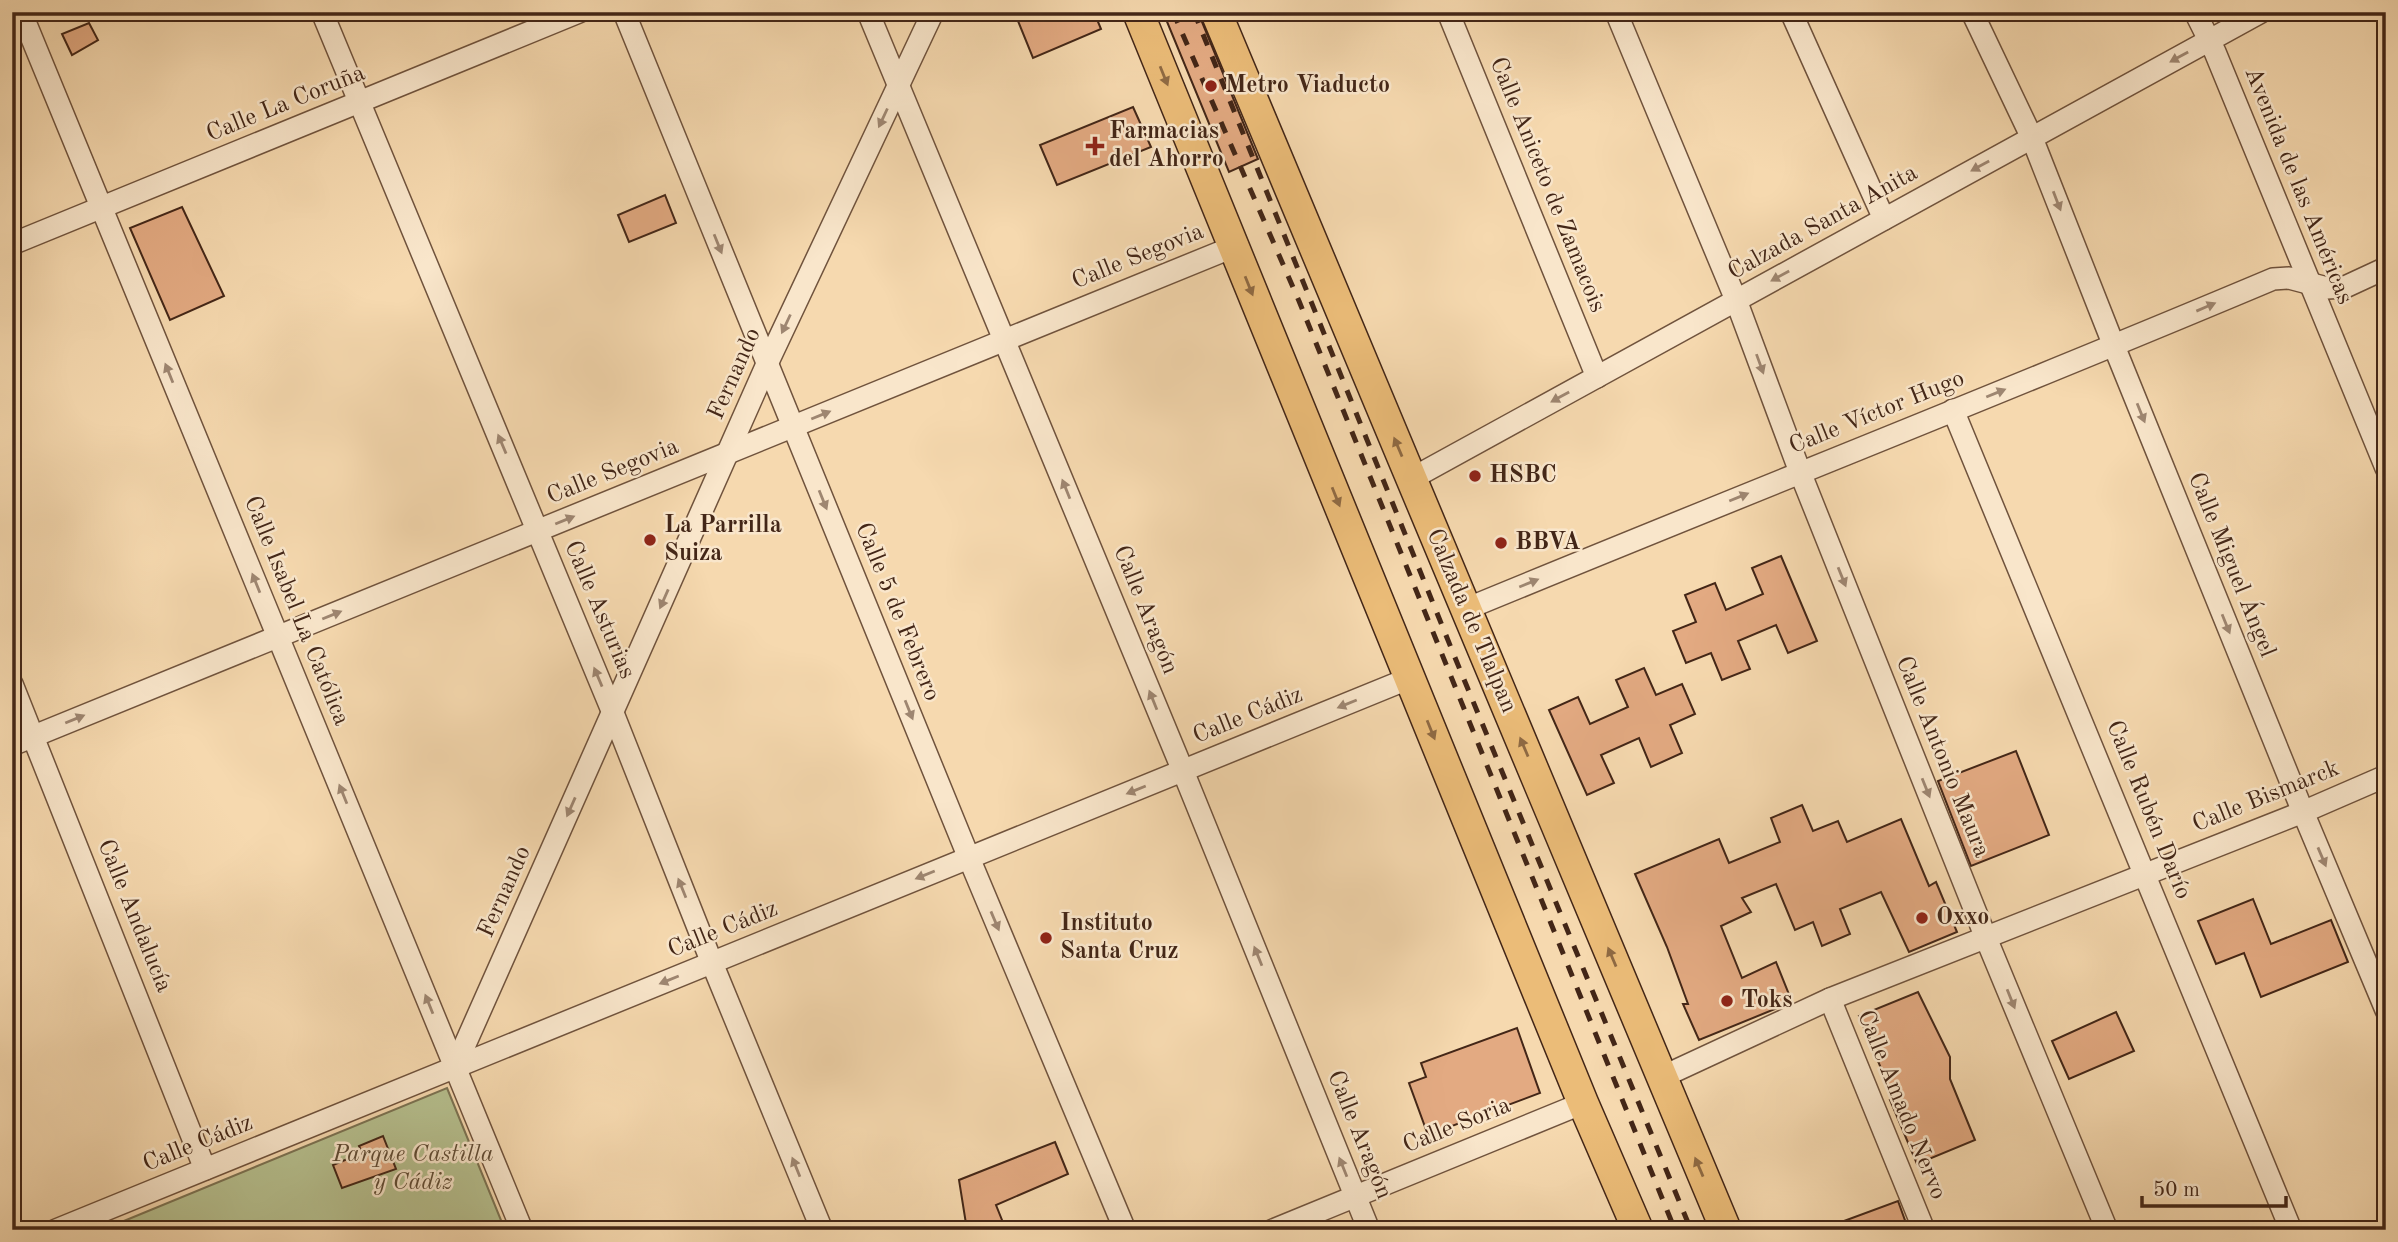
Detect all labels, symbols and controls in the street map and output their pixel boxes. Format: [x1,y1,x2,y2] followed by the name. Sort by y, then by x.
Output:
[2170,51,2189,63] one-way arrow
[1485,54,1609,316] street label: Calle Aniceto de Zamacois
[203,61,369,147] street label: Calle La Coruña
[2239,64,2357,308] street label: Avenida de las Américas
[1159,65,1170,86] one-way arrow
[1225,74,1390,98] place label: Metro Viaducto
[1203,78,1219,94] marker: Metro Viaducto
[877,108,888,128] one-way arrow
[1109,120,1224,172] place label: Farmacias del Ahorro
[1087,138,1103,154] marker: Farmacias del Ahorro
[1724,161,1922,285] street label: Calzada Santa Anita
[1970,161,1990,172] one-way arrow
[2052,191,2063,212] one-way arrow
[1069,220,1207,294] street label: Calle Segovia
[713,233,724,254] one-way arrow
[1771,270,1790,282] one-way arrow
[1244,276,1255,297] one-way arrow
[2196,301,2217,312] one-way arrow
[780,314,792,334] one-way arrow
[704,325,766,423] street label: Fernando
[1755,354,1766,375] one-way arrow
[164,362,175,383] one-way arrow
[1786,367,1968,459] street label: Calle Víctor Hugo
[1985,388,2006,399] one-way arrow
[1550,391,1569,403] one-way arrow
[2135,403,2146,424] one-way arrow
[810,409,831,420] one-way arrow
[496,433,507,454] one-way arrow
[544,435,682,509] street label: Calle Segovia
[1392,437,1404,457] one-way arrow
[1489,464,1557,488] place label: HSBC
[1467,468,1483,484] marker: HSBC
[2183,468,2283,661] street label: Calle Miguel Ángel
[1061,479,1072,500] one-way arrow
[1330,487,1341,508] one-way arrow
[818,489,829,510] one-way arrow
[1729,491,1750,502] one-way arrow
[239,493,353,729] street label: Calle Isabel La Católica
[554,514,575,525] one-way arrow
[664,514,782,566] place label: La Parrilla Suiza
[850,519,944,705] street label: Calle 5 de Febrero
[1421,525,1521,717] street label: Calzada de Tlalpan
[1515,531,1581,555] place label: BBVA
[642,532,658,548] marker: La Parrilla Suiza
[1493,535,1509,551] marker: BBVA
[559,538,639,682] street label: Calle Asturias
[1108,542,1182,678] street label: Calle Aragón
[1836,566,1847,587] one-way arrow
[250,573,261,594] one-way arrow
[1519,577,1539,589] one-way arrow
[658,589,670,609] one-way arrow
[321,609,342,620] one-way arrow
[2221,613,2232,634] one-way arrow
[1891,653,1993,861] street label: Calle Antonio Maura
[592,666,603,687] one-way arrow
[1190,683,1306,749] street label: Calle Cádiz
[1148,689,1159,710] one-way arrow
[1336,699,1357,710] one-way arrow
[904,700,915,721] one-way arrow
[65,714,86,725] one-way arrow
[2101,717,2195,903] street label: Calle Rubén Darío
[1426,720,1437,741] one-way arrow
[1518,736,1529,757] one-way arrow
[2189,757,2343,837] street label: Calle Bismarck
[1921,778,1932,799] one-way arrow
[337,783,348,804] one-way arrow
[1125,784,1146,795] one-way arrow
[565,797,577,817] one-way arrow
[92,836,176,996] street label: Calle Andalucía
[474,843,536,941] street label: Fernando
[2316,847,2327,868] one-way arrow
[915,870,936,881] one-way arrow
[677,877,688,898] one-way arrow
[665,897,781,963] street label: Calle Cádiz
[1936,906,1989,930] place label: Oxxo
[990,910,1001,931] one-way arrow
[1914,910,1930,926] marker: Oxxo
[1060,912,1179,964] place label: Instituto Santa Cruz
[1038,930,1054,946] marker: Instituto Santa Cruz
[1252,945,1263,966] one-way arrow
[1606,946,1617,967] one-way arrow
[659,974,680,985] one-way arrow
[1741,989,1793,1013] place label: Toks
[2006,989,2017,1010] one-way arrow
[424,993,435,1014] one-way arrow
[1719,993,1735,1009] marker: Toks
[1852,1007,1950,1203] street label: Calle Amado Nervo
[1322,1067,1396,1203] street label: Calle Aragón
[1400,1094,1514,1158] street label: Calle Soria
[140,1111,256,1177] street label: Calle Cádiz
[331,1143,494,1195] park label: Parque Castilla y Cádiz
[790,1156,801,1177] one-way arrow
[1337,1156,1348,1177] one-way arrow
[1694,1156,1705,1177] one-way arrow
[2142,1165,2286,1209] scale bar
[2153,1180,2200,1201] text: 50 m

